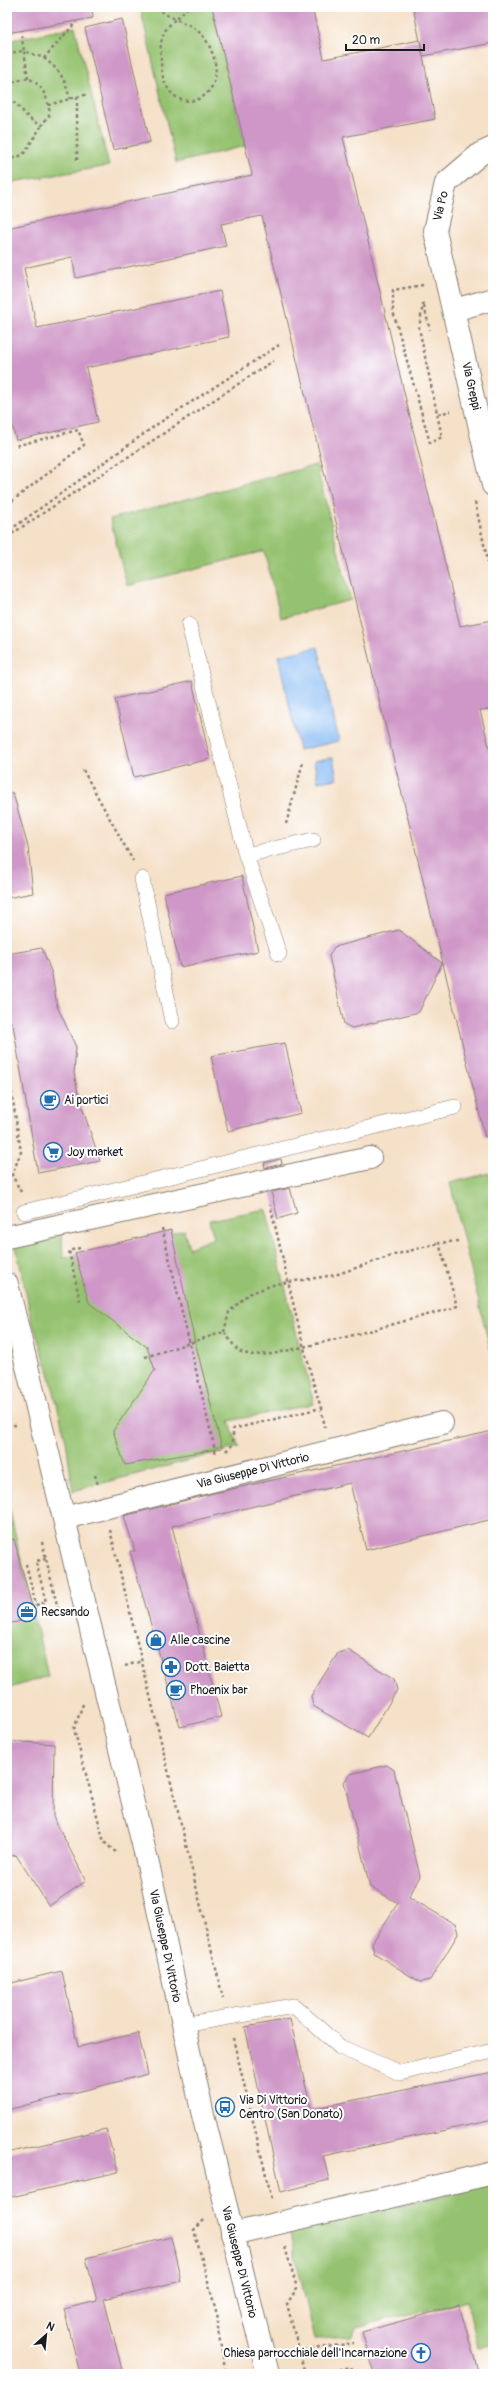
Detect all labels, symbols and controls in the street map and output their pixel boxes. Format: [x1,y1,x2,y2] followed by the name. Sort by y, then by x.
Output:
[346,26,424,52] scale bar
[352,33,381,48] text: 20 m
[430,189,452,223] street label: Via Po
[458,360,484,412] street label: Via Greppi
[39,1089,61,1111] cafe icon: Ai portici
[64,1093,108,1108] place label: Ai portici
[42,1141,64,1163] supermarket icon: Joy market
[67,1145,123,1160] place label: Joy market
[195,1450,311,1492] street label: Via Giuseppe Di Vittorio
[16,1601,38,1623] office icon: Recsando
[41,1605,90,1620] place label: Recsando
[145,1629,167,1651] shop icon: Alle cascine
[170,1633,230,1648] place label: Alle cascine
[160,1656,182,1678] pharmacy icon: Dott. Baietta
[185,1660,250,1675] place label: Dott. Baietta
[165,1679,187,1701] cafe icon: Phoenix bar
[190,1683,248,1698] place label: Phoenix bar
[146,1888,184,2005] street label: Via Giuseppe Di Vittorio
[239,2093,343,2122] place label: Via Di Vittorio Centro (San Donato)
[214,2096,236,2118] bus stop icon: Via Di Vittorio Centro (San Donato)
[218,2204,260,2320] street label: Via Giuseppe Di Vittorio
[26,2315,66,2355] north arrow
[44,2319,57,2334] text: N
[410,2342,432,2364] church icon: Chiesa parrocchiale dell'Incarnazione
[223,2346,407,2361] place label: Chiesa parrocchiale dell'Incarnazione

